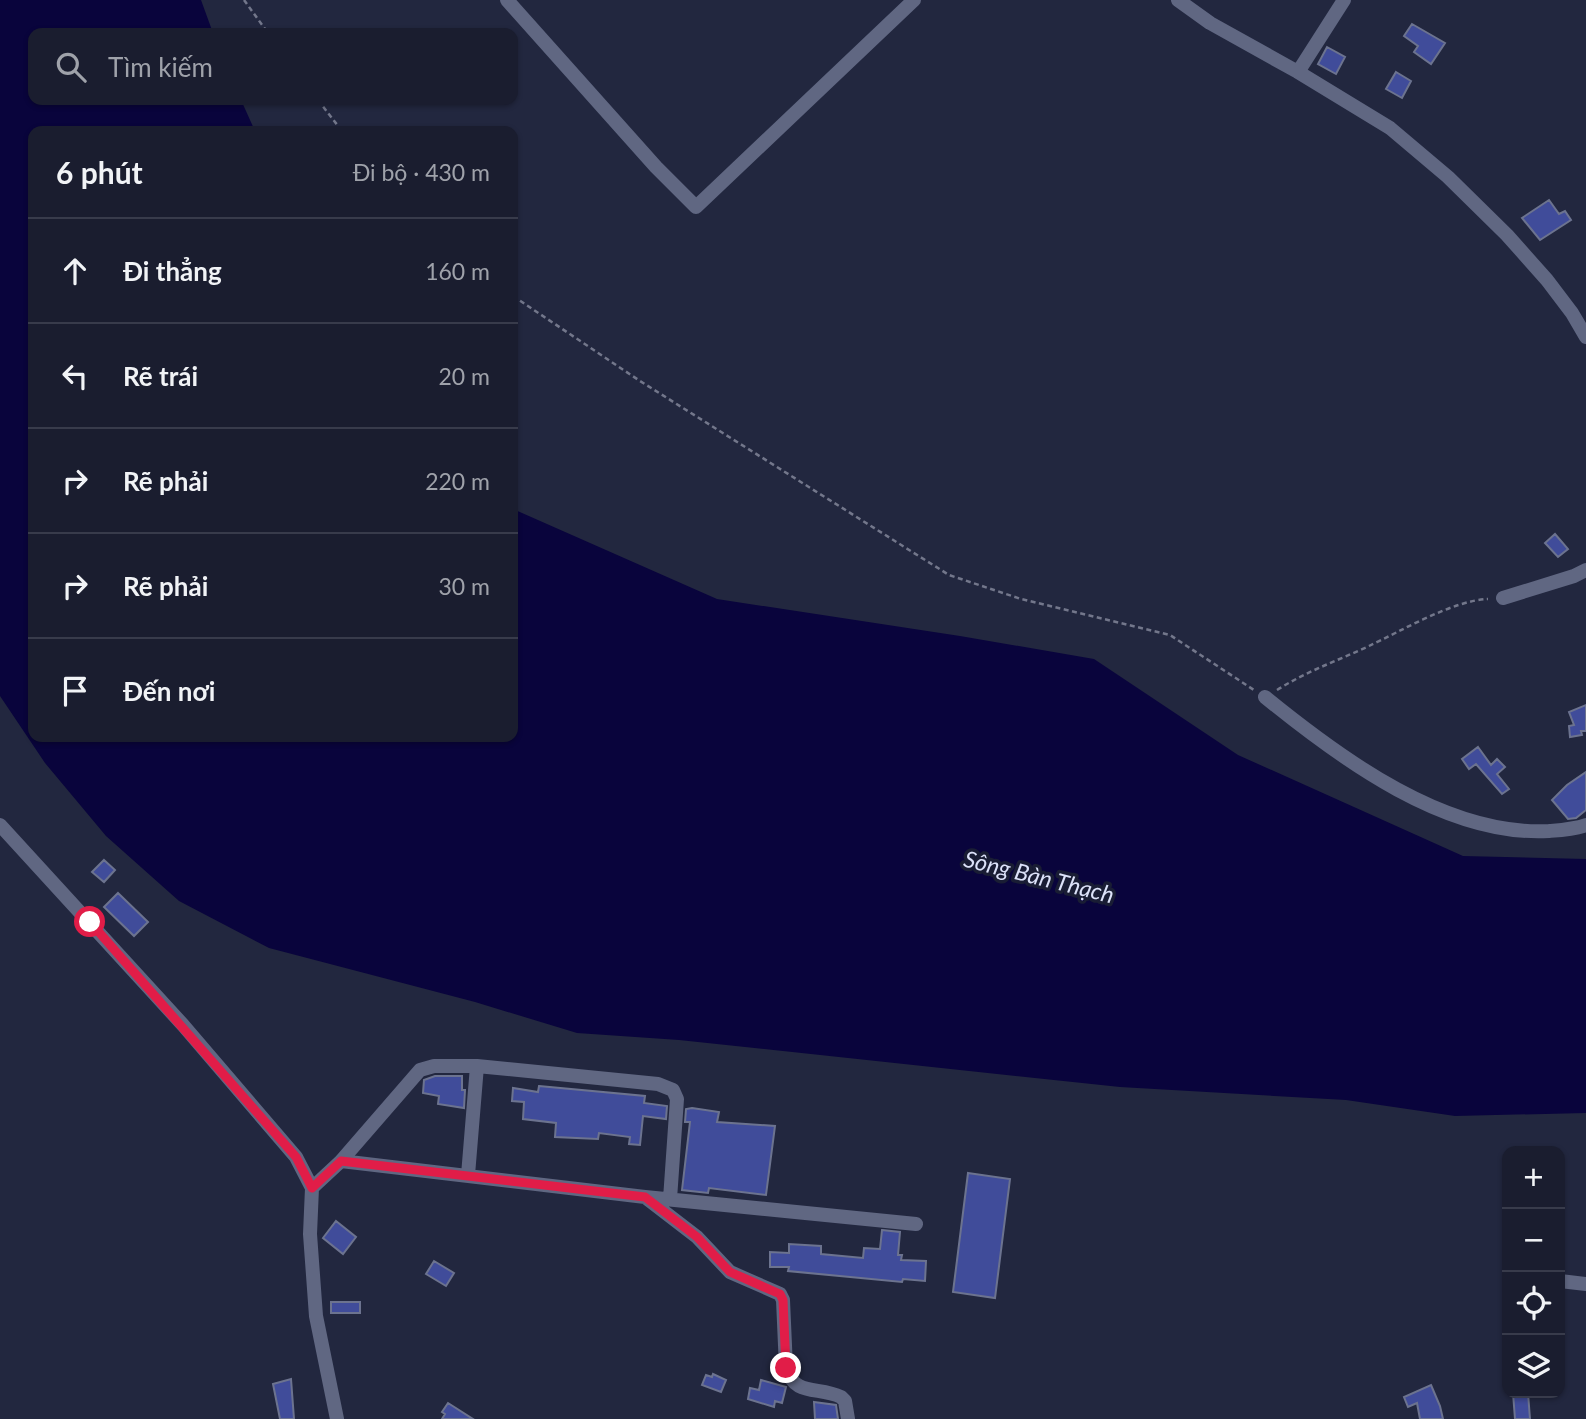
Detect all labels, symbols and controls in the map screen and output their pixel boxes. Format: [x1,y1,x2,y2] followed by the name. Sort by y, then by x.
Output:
[28,28,518,105] search box
[52,48,90,86] icon: search
[108,51,213,83] text: Tìm kiếm
[56,154,143,190] text: 6 phút
[353,158,490,186] text: Đi bộ · 430 m
[56,252,94,290] icon: ahead
[123,255,222,287] text: Đi thẳng
[425,257,490,285] text: 160 m
[56,357,94,395] icon: left
[123,360,198,392] text: Rẽ trái
[439,362,490,390] text: 20 m
[56,462,94,500] icon: right
[123,465,208,497] text: Rẽ phải
[425,467,490,495] text: 220 m
[56,567,94,605] icon: right
[123,570,208,602] text: Rẽ phải
[439,572,490,600] text: 30 m
[56,672,94,710] icon: arrive
[123,675,215,707] text: Đến nơi
[961,844,1117,908] water label: Sông Bàn Thạch
[74,906,105,937] route start
[1502,1146,1565,1398] map controls
[1502,1146,1565,1209] button: +
[1502,1209,1565,1272] button: −
[1502,1272,1565,1335] button: locate
[1502,1335,1565,1398] button: layers
[770,1352,801,1383] route end

